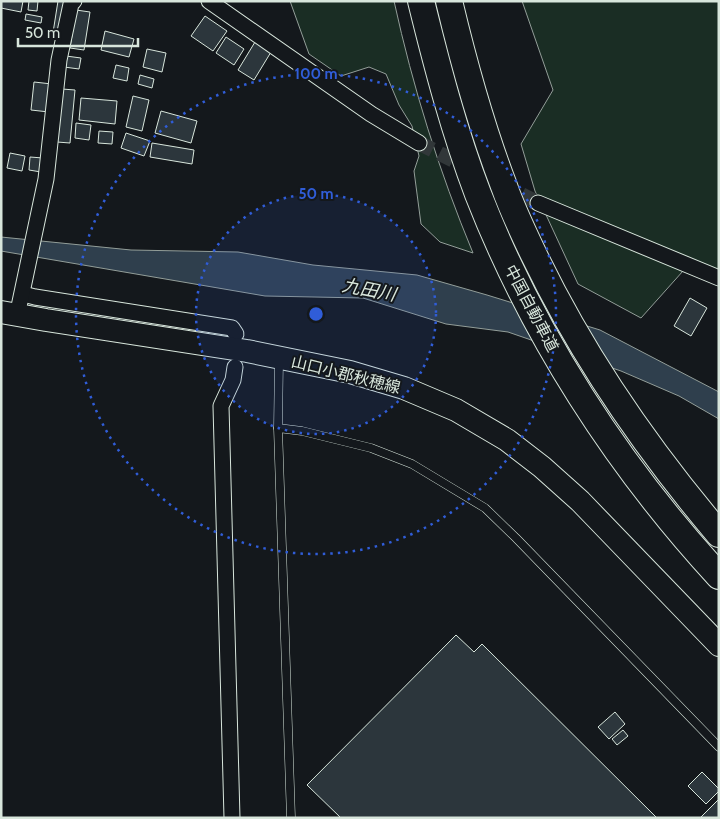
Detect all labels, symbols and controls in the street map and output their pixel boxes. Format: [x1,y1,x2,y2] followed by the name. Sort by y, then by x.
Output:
[18,15,138,47] scale bar
[25,24,60,42] text: 50 m
[294,65,338,83] text: 100 m
[298,185,334,203] text: 50 m
[501,261,562,355] street label: 中国自動車道
[340,274,400,306] water label: 九田川
[307,305,325,323] centre of rings
[289,352,403,397] street label: 山口小郡秋穂線

